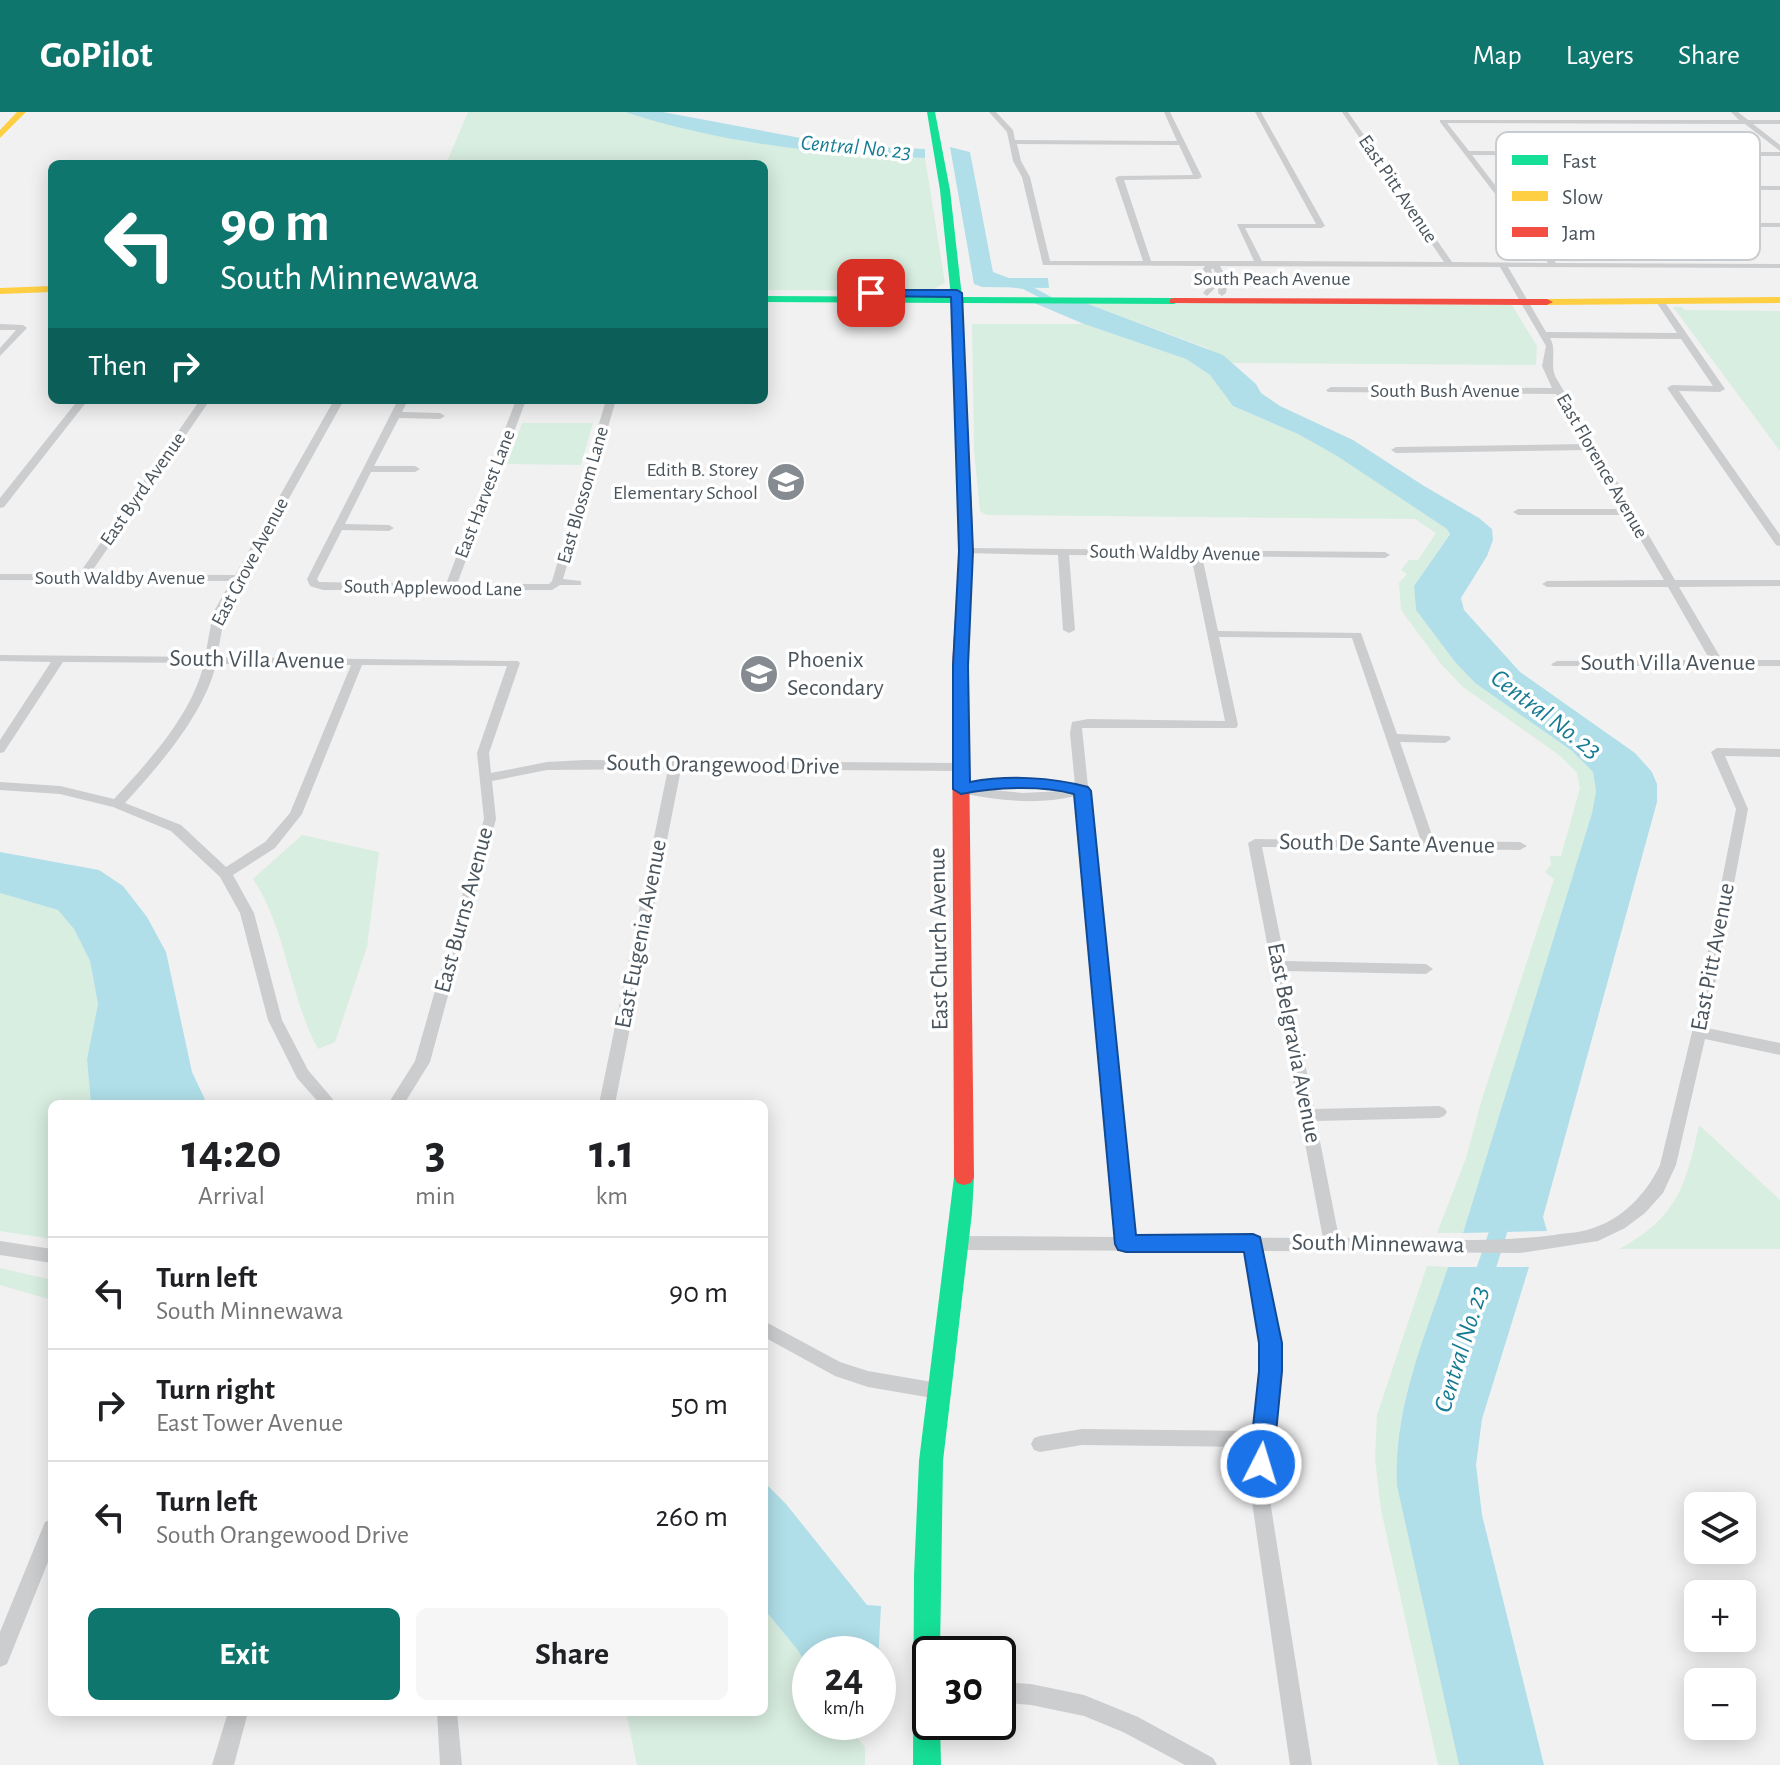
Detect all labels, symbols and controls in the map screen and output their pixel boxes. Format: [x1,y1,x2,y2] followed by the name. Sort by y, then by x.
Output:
[40,37,153,75] text: GoPilot
[1473,42,1522,70] text: Map
[1566,42,1634,70] text: Layers
[1678,42,1740,70] text: Share
[800,131,912,163] water label: Central No. 23
[1355,132,1441,246] street label: East Pitt Avenue
[1496,132,1760,260] legend
[1562,150,1596,172] text: Fast
[1562,186,1603,208] text: Slow
[88,192,192,296] icon: left
[220,195,330,251] text: 90 m
[1562,222,1596,244] text: Jam
[837,259,905,327] pin
[220,260,479,296] text: South Minnewawa
[1194,269,1350,289] street label: South Peach Avenue
[849,271,893,315] icon: arrive
[163,344,207,388] icon: right
[88,351,147,381] text: Then
[1370,381,1520,401] street label: South Bush Avenue
[1553,390,1651,542] street label: East Florence Avenue
[554,424,612,566] street label: East Blossom Lane
[451,427,519,561] street label: East Harvest Lane
[97,429,189,549] street label: East Byrd Avenue
[613,460,758,503] place label: Edith B. Storey Elementary School
[765,461,807,503] school or university icon: Edith B. Storey Elementary School
[208,495,292,629] street label: East Grove Avenue
[1090,542,1260,564] street label: South Waldby Avenue
[35,568,205,588] street label: South Waldby Avenue
[344,576,522,600] street label: South Applewood Lane
[169,646,345,674] street label: South Villa Avenue
[787,648,884,700] place label: Phoenix Secondary
[1580,651,1756,675] street label: South Villa Avenue
[738,653,780,695] school or university icon: Phoenix Secondary
[1486,664,1606,764] water label: Central No. 23
[606,751,840,779] street label: South Orangewood Drive
[430,825,498,995] street label: East Burns Avenue
[1279,830,1495,858] street label: South De Sante Avenue
[611,837,671,1031] street label: East Eugenia Avenue
[925,847,953,1031] street label: East Church Avenue
[1687,881,1739,1033] street label: East Pitt Avenue
[1263,941,1325,1145] street label: East Belgravia Avenue
[181,1129,282,1177] text: 14:20
[425,1129,446,1177] text: 3
[589,1129,635,1177] text: 1.1
[198,1183,265,1209] text: Arrival
[415,1183,456,1209] text: min
[595,1183,628,1209] text: km
[1291,1230,1465,1258] street label: South Minnewawa
[156,1263,257,1293] text: Turn left
[88,1271,132,1315] icon: left
[669,1278,728,1308] text: 90 m
[1429,1283,1493,1415] water label: Central No. 23
[156,1298,343,1324] text: South Minnewawa
[156,1375,275,1405] text: Turn right
[88,1383,132,1427] icon: right
[671,1390,728,1420] text: 50 m
[156,1410,343,1436] text: East Tower Avenue
[1219,1422,1303,1506] position arrow
[156,1487,257,1517] text: Turn left
[1684,1492,1756,1740] map controls
[1684,1492,1756,1564] button: layers
[88,1495,132,1539] icon: left
[655,1502,728,1532] text: 260 m
[156,1522,409,1548] text: South Orangewood Drive
[1684,1580,1756,1652] button: +
[88,1608,400,1700] button: Exit
[416,1608,728,1700] button: Share
[912,1636,1016,1740] speed limit sign: 30
[825,1658,863,1698] text: 24
[1684,1668,1756,1740] button: −
[823,1698,865,1718] text: km/h

